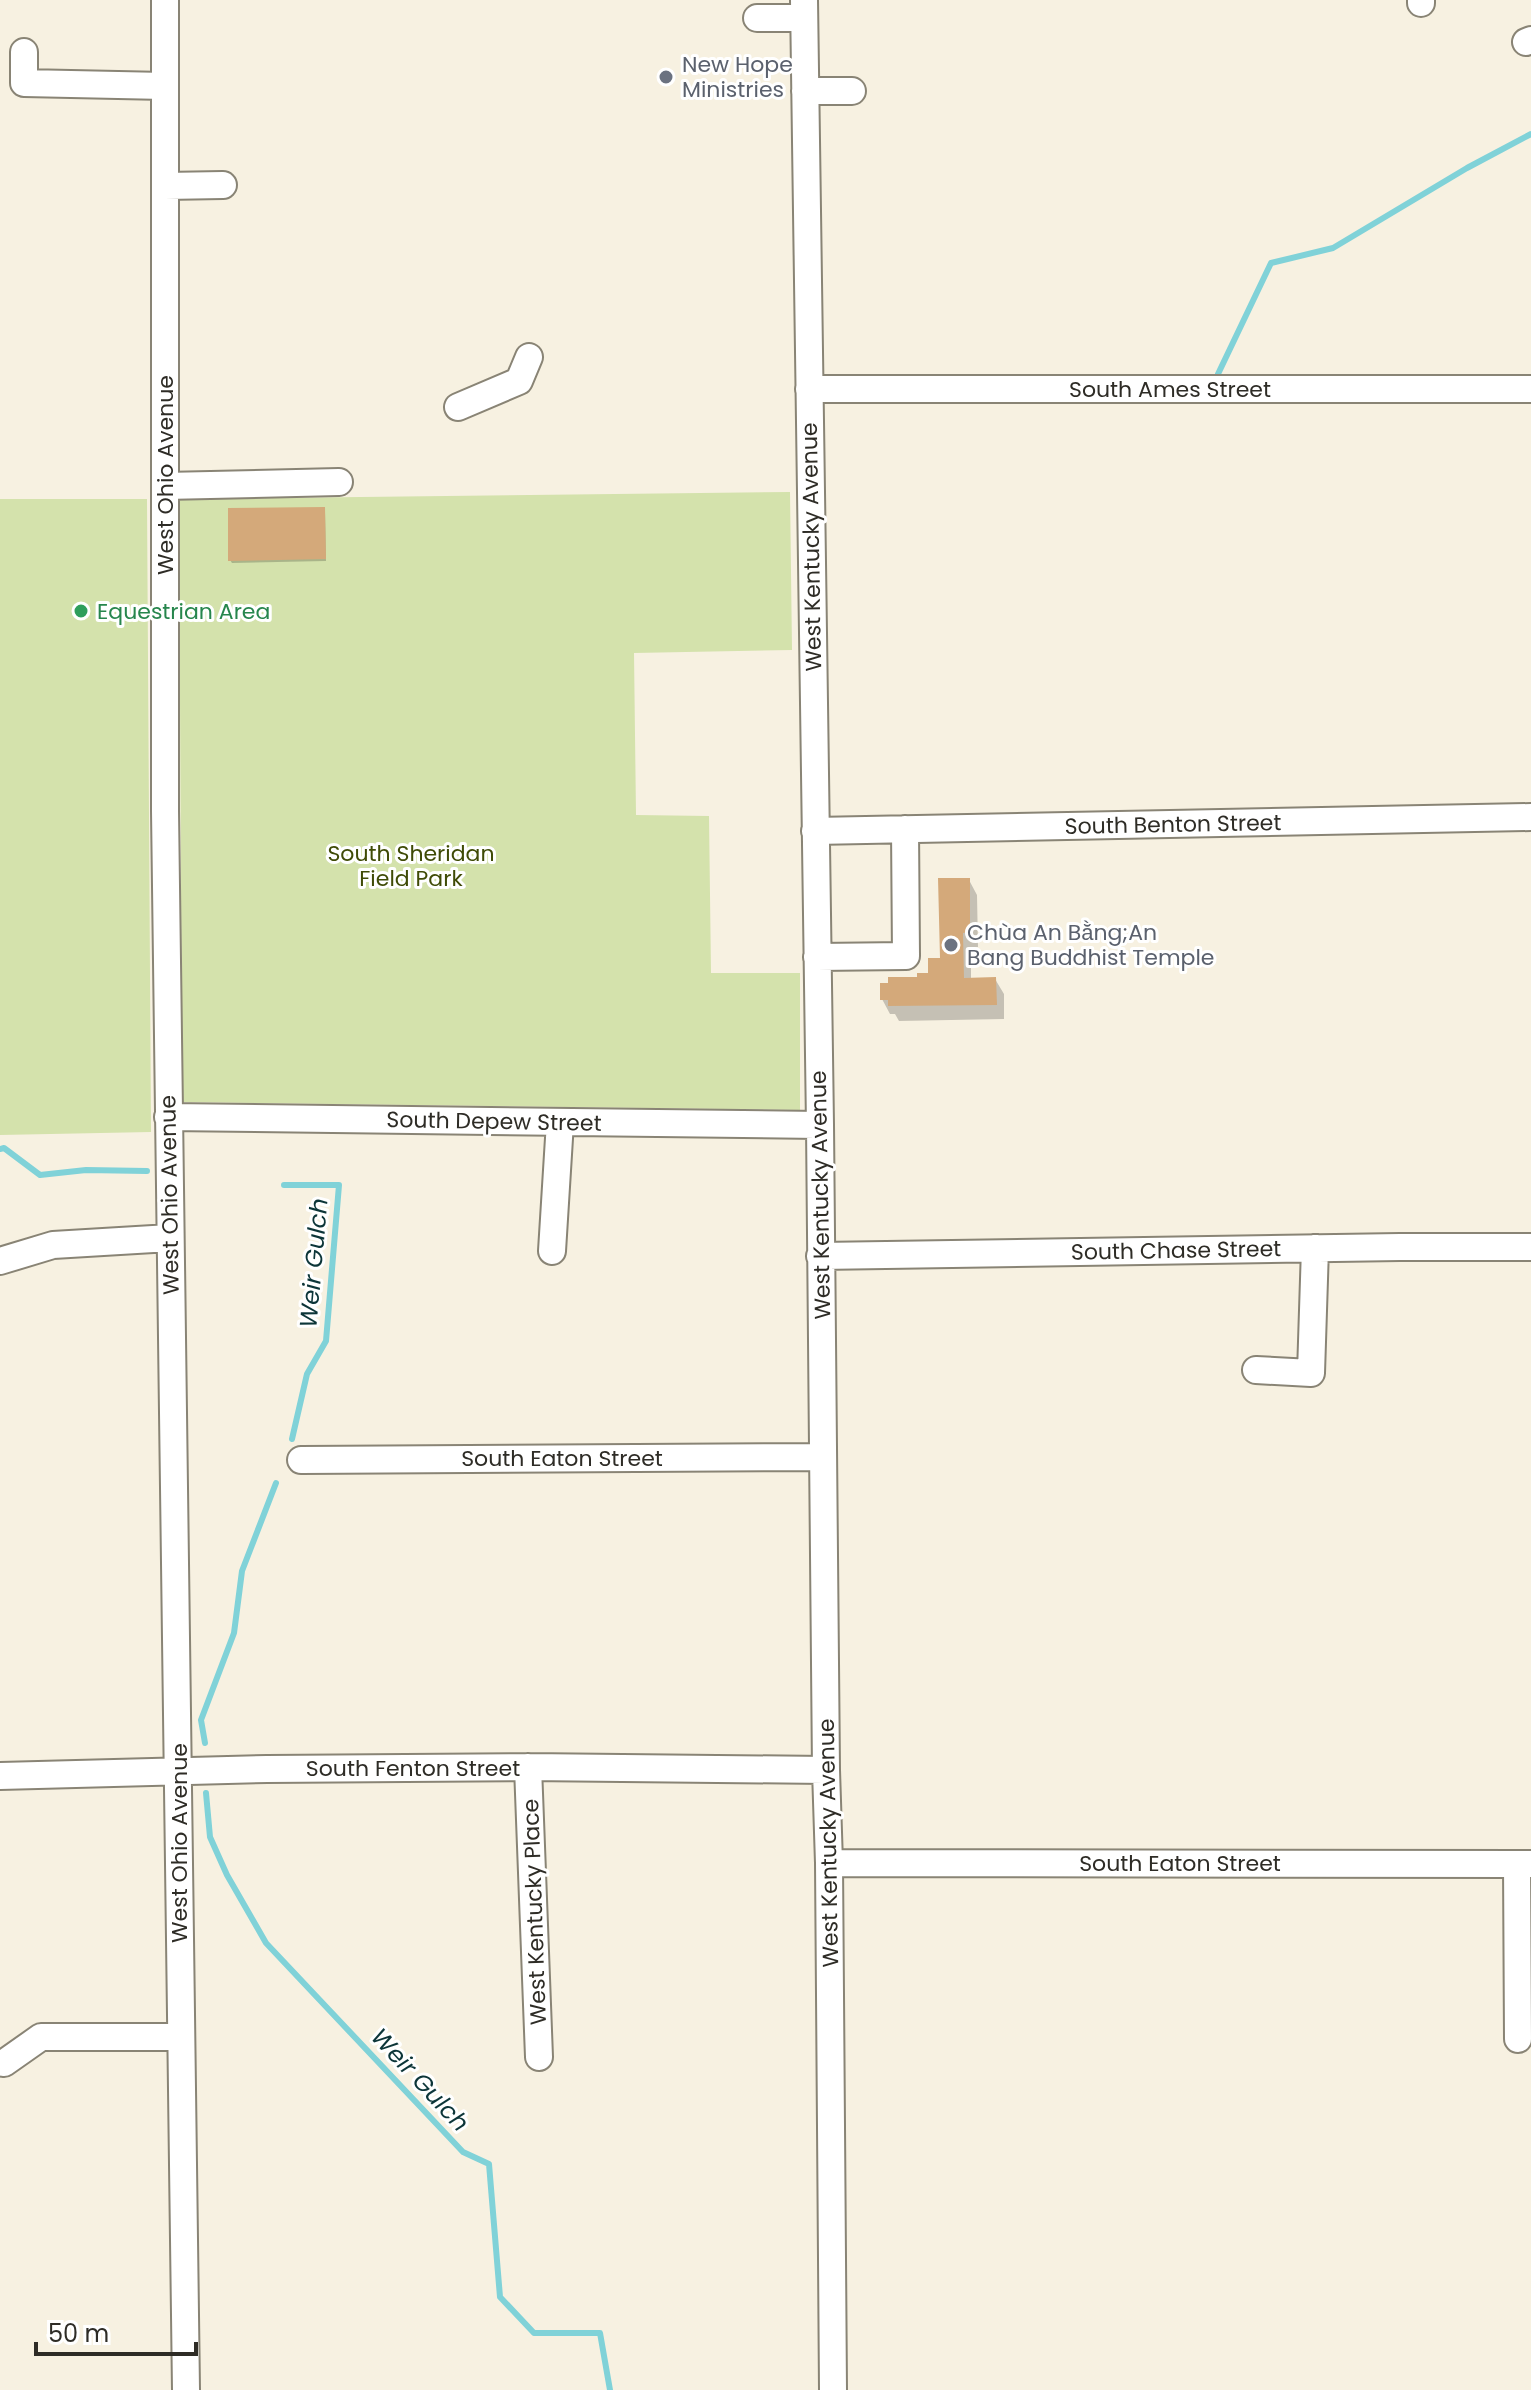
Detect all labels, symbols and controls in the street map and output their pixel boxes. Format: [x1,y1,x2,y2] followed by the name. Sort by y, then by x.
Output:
[682,49,793,105] place label: New Hope Ministries
[657,68,675,86] marker: New Hope Ministries
[1069,374,1271,405] street label: South Ames Street
[150,375,181,575] street label: West Ohio Avenue
[794,422,829,672] street label: West Kentucky Avenue
[97,596,270,627] place label: Equestrian Area
[72,602,90,620] marker: Equestrian Area
[1064,807,1282,842] street label: South Benton Street
[327,838,495,894] park label: South Sheridan Field Park
[967,917,1214,973] place label: Chùa An Bằng;An Bang Buddhist Temple
[942,936,960,954] marker: Chùa An Bằng;An Bang Buddhist Temple
[803,1070,838,1320] street label: West Kentucky Avenue
[152,1095,187,1295] street label: West Ohio Avenue
[386,1104,602,1139] street label: South Depew Street
[291,1197,336,1329] water label: Weir Gulch
[1071,1233,1281,1268] street label: South Chase Street
[461,1443,663,1474] street label: South Eaton Street
[811,1718,846,1968] street label: West Kentucky Avenue
[164,1743,195,1943] street label: West Ohio Avenue
[306,1753,520,1784] street label: South Fenton Street
[515,1798,554,2026] street label: West Kentucky Place
[1079,1848,1281,1879] street label: South Eaton Street
[364,2021,477,2139] water label: Weir Gulch
[36,2306,196,2356] scale bar
[48,2317,109,2350] text: 50 m

